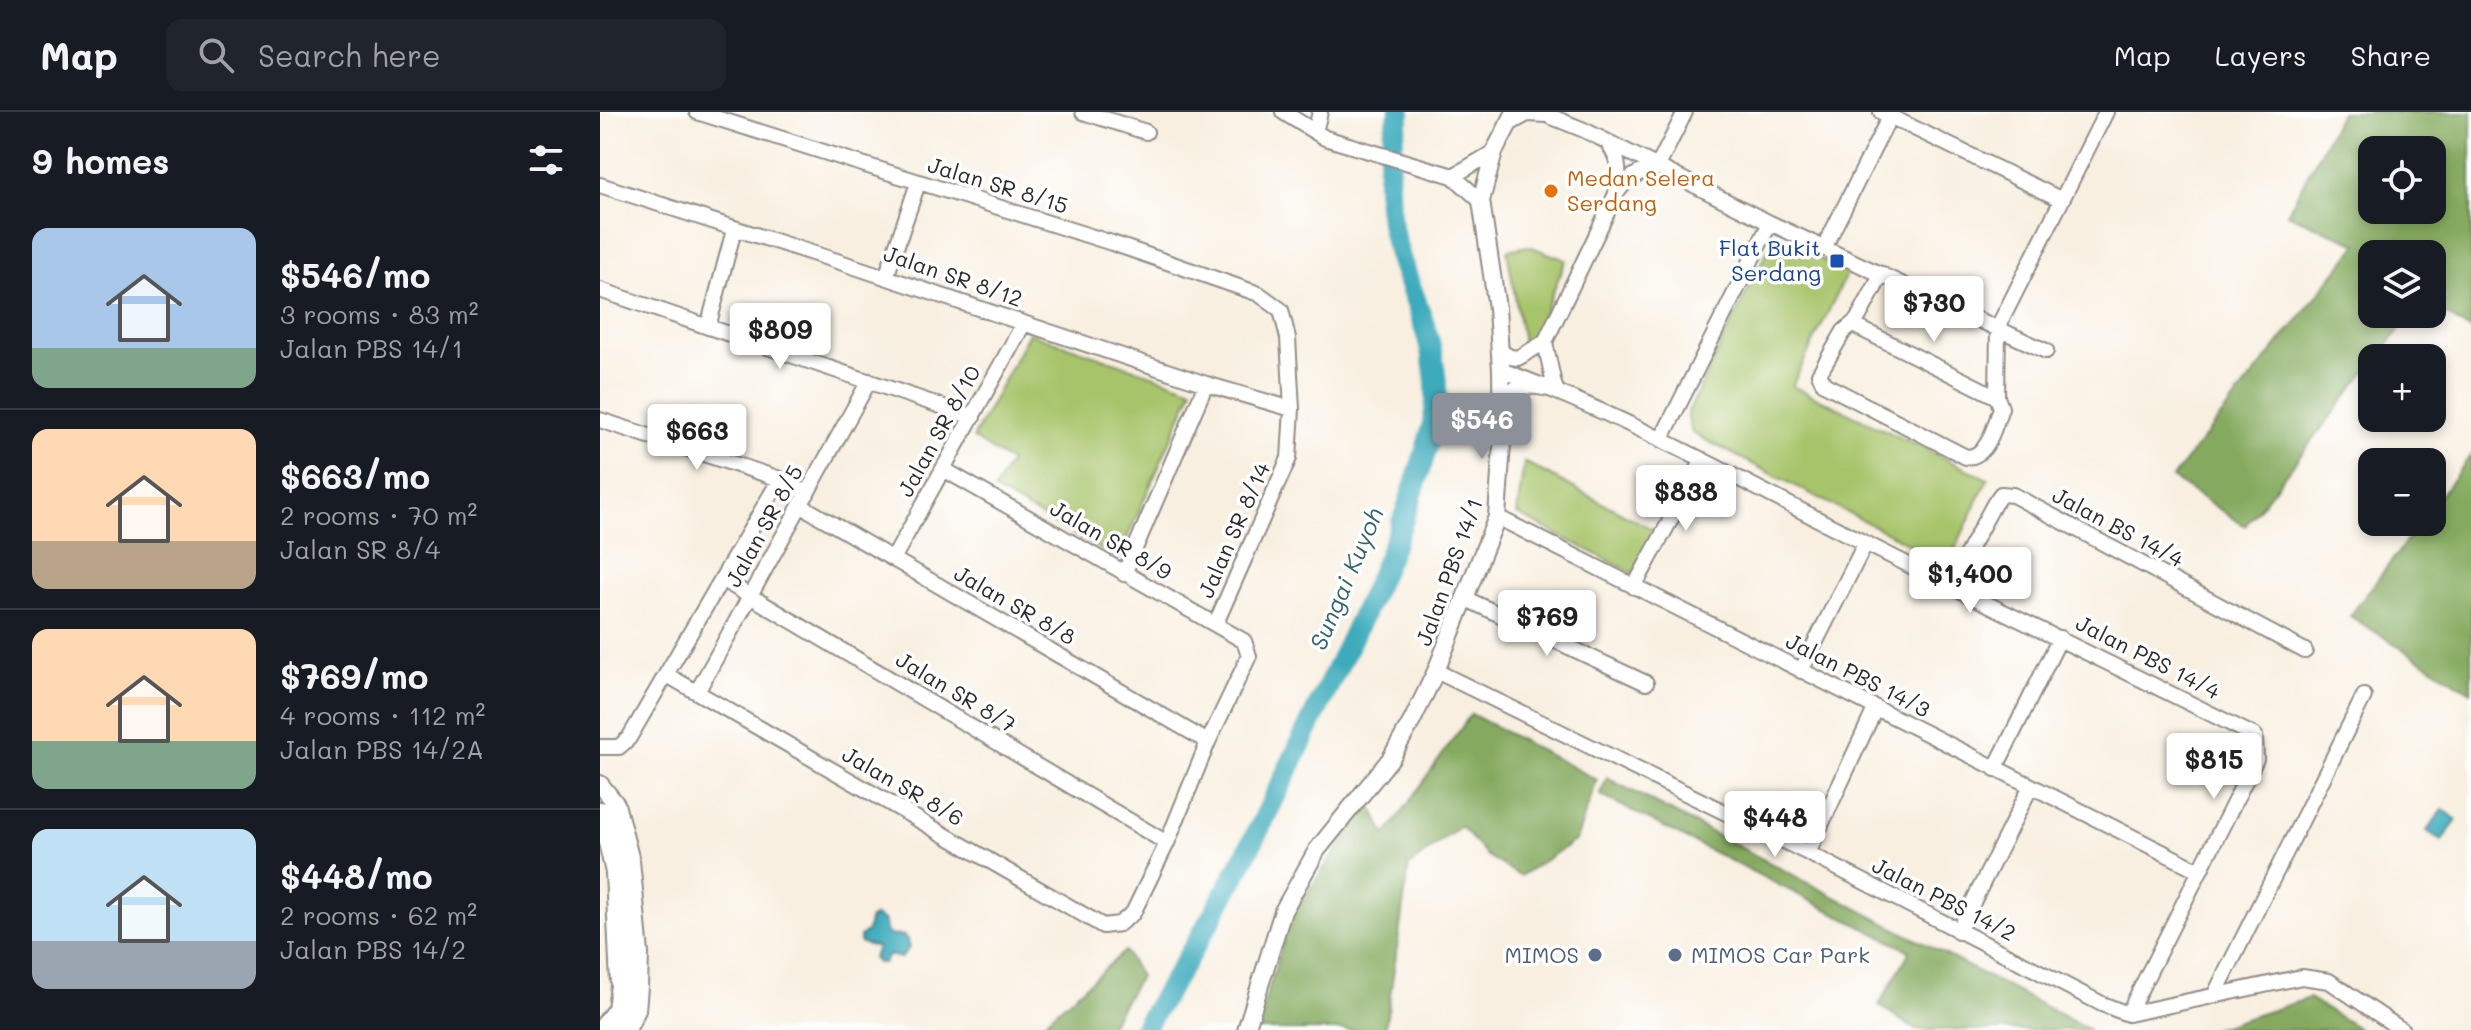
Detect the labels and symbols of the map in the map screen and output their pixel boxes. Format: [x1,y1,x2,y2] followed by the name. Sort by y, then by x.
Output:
[924,149,1072,220] street label: Jalan SR 8/15
[1567,163,1715,217] place label: Medan Selera Serdang
[1542,182,1560,200] marker: Medan Selera Serdang
[1719,233,1821,287] place label: Flat Bukit Serdang
[880,238,1026,313] street label: Jalan SR 8/12
[1828,252,1846,270] marker: Flat Bukit Serdang
[1887,276,1981,344] pin: $730
[733,303,827,371] pin: $809
[890,360,987,502] street label: Jalan SR 8/10
[1435,393,1529,461] pin: $546
[650,404,744,472] pin: $663
[1191,457,1276,602] street label: Jalan SR 8/14
[718,459,809,592] street label: Jalan SR 8/5
[1639,465,1733,533] pin: $838
[2048,480,2189,573] street label: Jalan BS 14/4
[1045,493,1177,586] street label: Jalan SR 8/9
[1408,494,1489,650] street label: Jalan PBS 14/1
[1302,502,1390,654] water label: Sungai Kuyoh
[1905,547,2035,615] pin: $1,400
[949,558,1081,651] street label: Jalan SR 8/8
[1500,590,1594,658] pin: $769
[2071,608,2225,705] street label: Jalan PBS 14/4
[1781,626,1935,723] street label: Jalan PBS 14/3
[891,644,1022,739] street label: Jalan SR 8/7
[2167,733,2261,801] pin: $815
[837,739,969,832] street label: Jalan SR 8/6
[1728,791,1822,859] pin: $448
[1868,850,2021,947] street label: Jalan PBS 14/2
[1504,940,1579,969] place label: MIMOS
[1691,940,1870,969] place label: MIMOS Car Park
[1586,946,1604,964] marker: MIMOS
[1666,946,1684,964] marker: MIMOS Car Park

